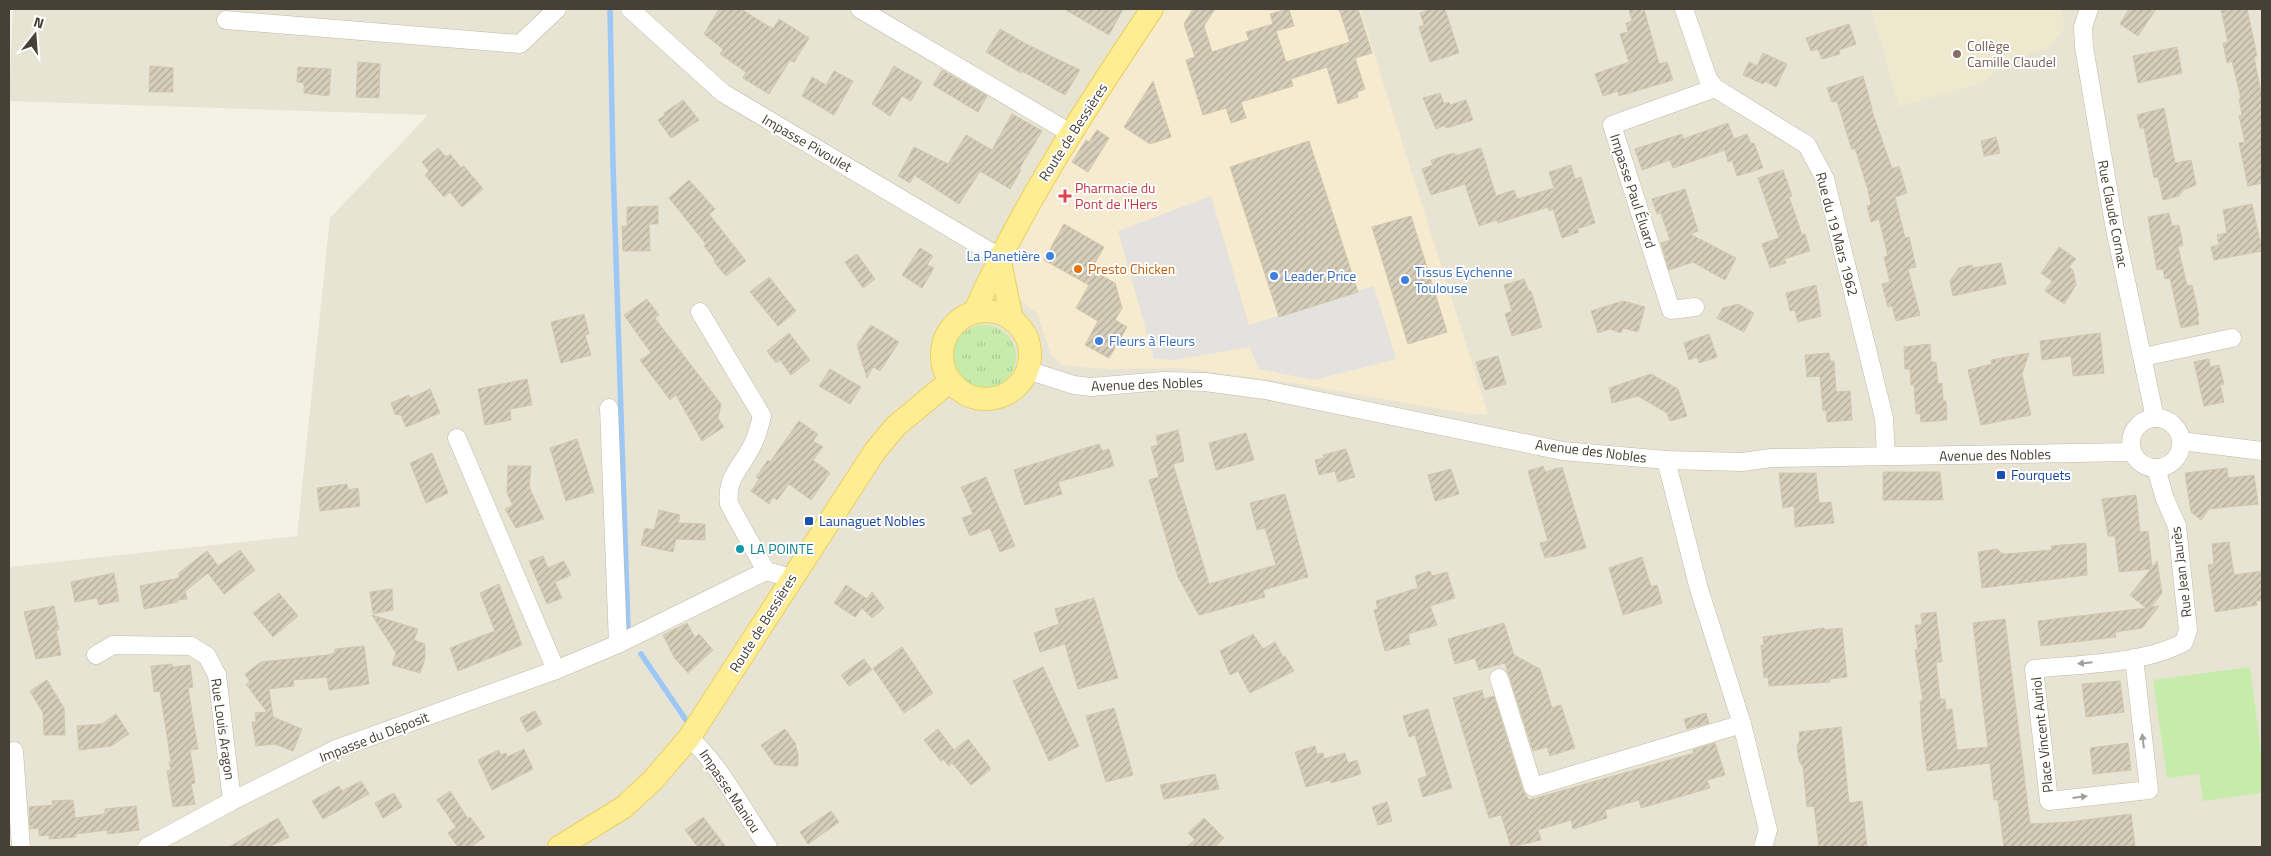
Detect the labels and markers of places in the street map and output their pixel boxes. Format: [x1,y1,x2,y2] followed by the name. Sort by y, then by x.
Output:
[1967,35,2056,72] place label: Collège Camille Claudel
[1951,48,1963,60] marker: Collège Camille Claudel
[1075,177,1158,214] place label: Pharmacie du Pont de l'Hers
[1059,190,1071,202] marker: Pharmacie du Pont de l'Hers
[967,245,1040,266] place label: La Panetière
[1044,250,1056,262] marker: La Panetière
[1088,258,1175,279] place label: Presto Chicken
[1415,261,1513,298] place label: Tissus Eychenne Toulouse
[1072,263,1084,275] marker: Presto Chicken
[1284,265,1356,286] place label: Leader Price
[1268,270,1280,282] marker: Leader Price
[1399,274,1411,286] marker: Tissus Eychenne Toulouse
[1109,330,1195,351] place label: Fleurs à Fleurs
[1093,335,1105,347] marker: Fleurs à Fleurs
[2011,464,2071,485] place label: Fourquets
[1995,469,2007,481] marker: Fourquets
[819,510,925,531] place label: Launaguet Nobles
[803,515,815,527] marker: Launaguet Nobles
[750,538,814,559] place label: LA POINTE
[734,543,746,555] marker: LA POINTE

